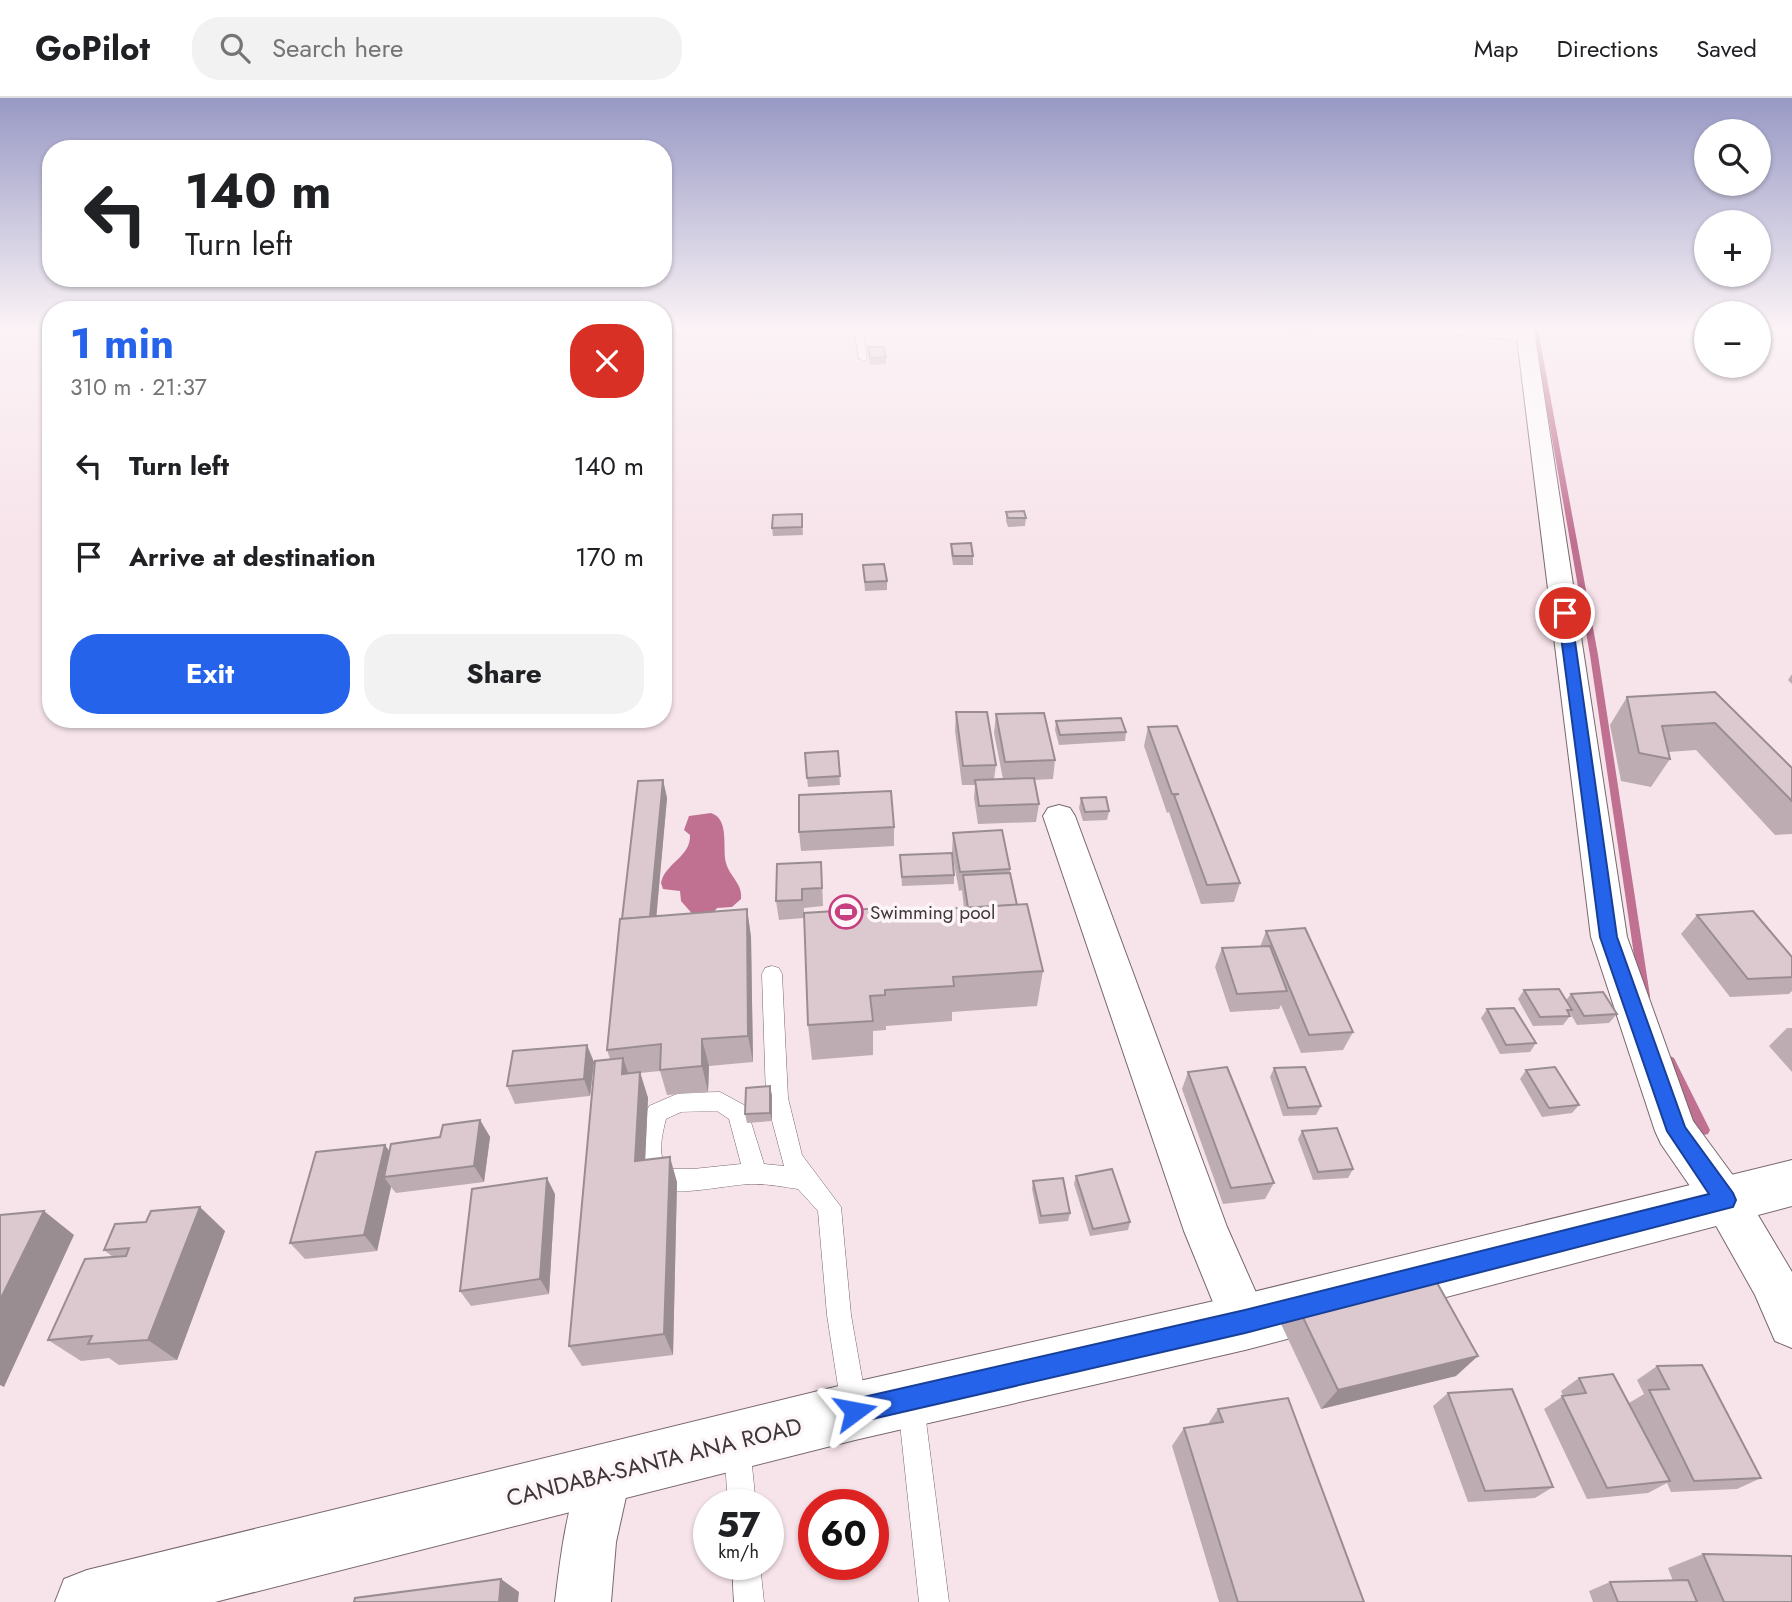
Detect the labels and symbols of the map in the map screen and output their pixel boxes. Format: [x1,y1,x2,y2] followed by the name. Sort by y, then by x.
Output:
[1535,583,1595,643] pin
[827,893,865,931] sports icon: Swimming pool
[870,899,995,926] place label: Swimming pool
[818,1374,892,1448] position arrow
[503,1409,805,1515] street label: CANDABA-SANTA ANA ROAD
[798,1489,889,1580] speed limit sign: 60

